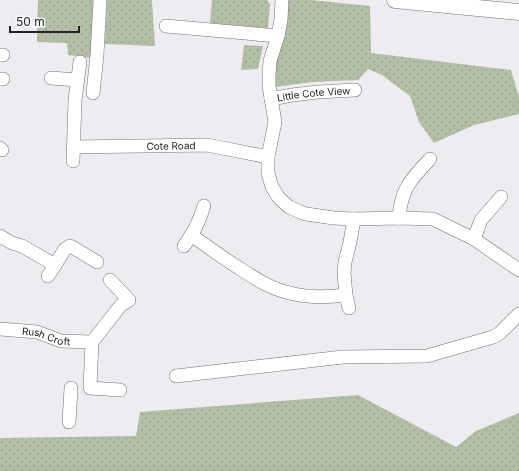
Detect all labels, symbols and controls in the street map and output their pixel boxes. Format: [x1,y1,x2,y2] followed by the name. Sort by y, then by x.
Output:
[10,8,79,34] scale bar
[16,14,45,29] text: 50 m
[276,84,351,104] street label: Little Cote View
[146,139,196,152] street label: Cote Road
[21,325,71,348] street label: Rush Croft

